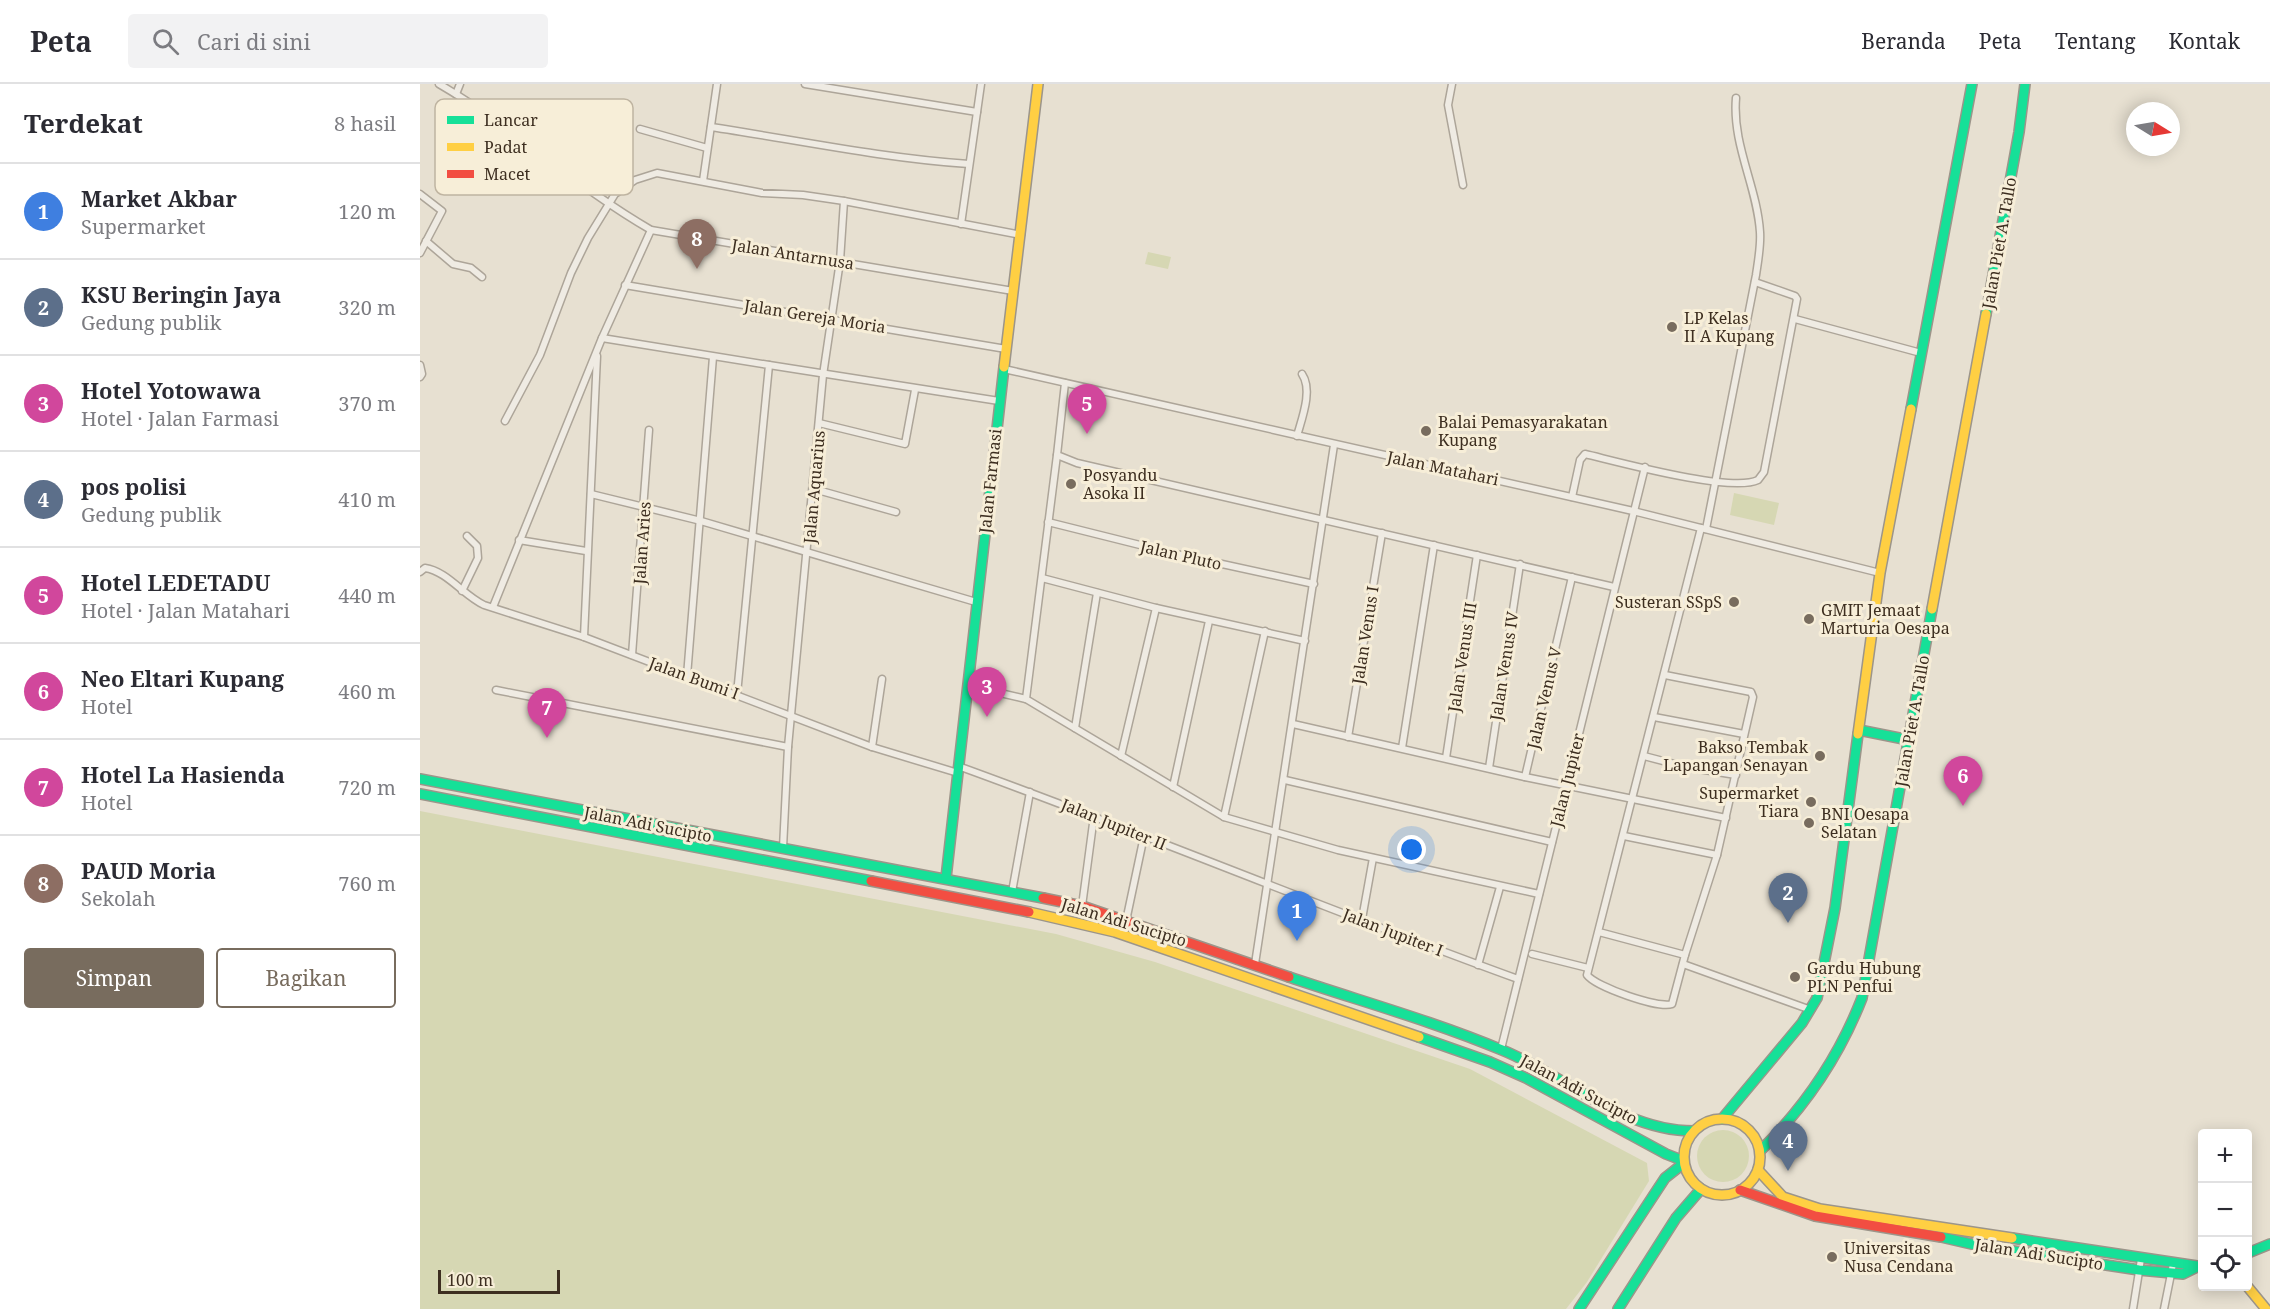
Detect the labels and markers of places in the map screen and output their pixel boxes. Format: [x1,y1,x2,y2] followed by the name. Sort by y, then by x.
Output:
[678,220,716,269] pin: 8
[1684,307,1775,347] place label: LP Kelas II A Kupang
[1665,320,1679,334] marker: LP Kelas II A Kupang
[1068,384,1106,434] pin: 5
[1438,411,1608,451] place label: Balai Pemasyarakatan Kupang
[1419,424,1433,438] marker: Balai Pemasyarakatan Kupang
[1083,464,1157,504] place label: Posyandu Asoka II
[1064,477,1078,491] marker: Posyandu Asoka II
[1615,591,1722,613] place label: Susteran SSpS
[1727,595,1741,609] marker: Susteran SSpS
[1821,599,1950,639] place label: GMIT Jemaat Marturia Oesapa
[1802,612,1816,626] marker: GMIT Jemaat Marturia Oesapa
[968,668,1006,717] pin: 3
[528,688,566,738] pin: 7
[1663,736,1809,776] place label: Bakso Tembak Lapangan Senayan
[1813,749,1827,763] marker: Bakso Tembak Lapangan Senayan
[1944,756,1982,806] pin: 6
[1699,782,1799,822] place label: Supermarket Tiara
[1804,795,1818,809] marker: Supermarket Tiara
[1821,803,1909,843] place label: BNI Oesapa Selatan
[1802,816,1816,830] marker: BNI Oesapa Selatan
[1768,874,1808,923] pin: 2
[1278,892,1316,941] pin: 1
[1807,957,1921,997] place label: Gardu Hubung PLN Penfui
[1788,970,1802,984] marker: Gardu Hubung PLN Penfui
[1768,1122,1808,1171] pin: 4
[1844,1237,1954,1277] place label: Universitas Nusa Cendana
[1825,1250,1839,1264] marker: Universitas Nusa Cendana

